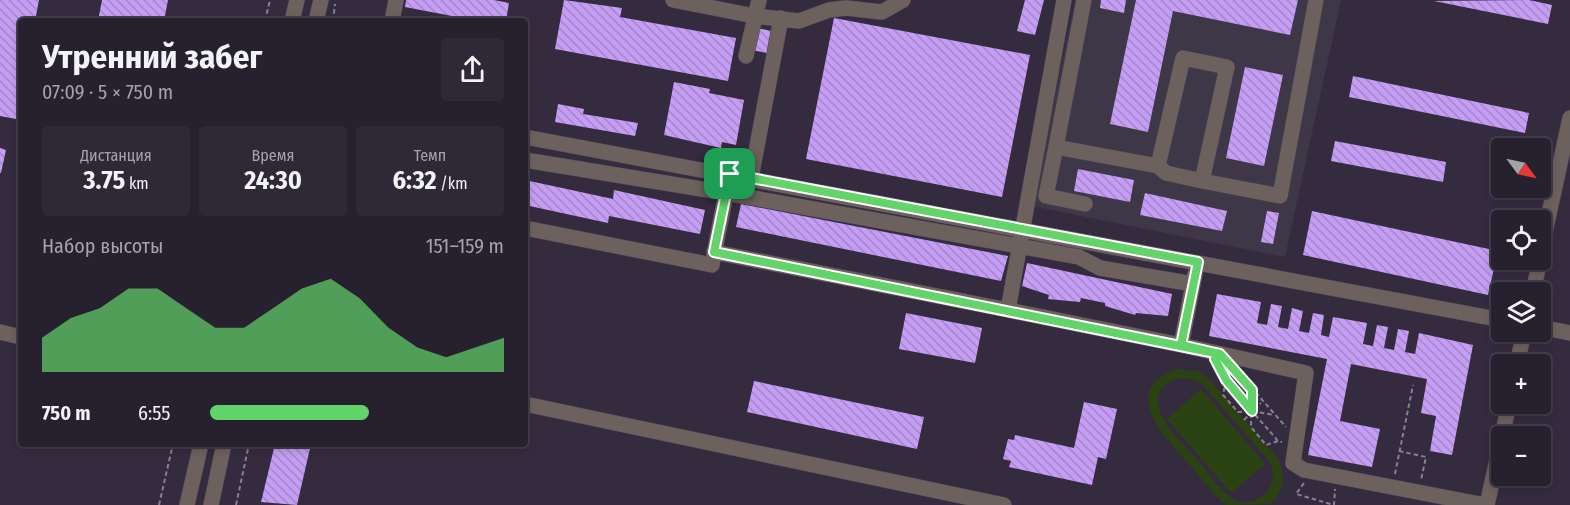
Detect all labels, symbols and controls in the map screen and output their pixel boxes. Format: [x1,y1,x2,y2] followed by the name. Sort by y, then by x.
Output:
[42,37,262,77] text: Утренний забег
[441,38,504,101] button: share
[42,80,173,104] text: 07:09 · 5 × 750 m
[1491,138,1551,198] north arrow
[1491,138,1551,486] map controls
[80,146,152,165] text: Дистанция
[252,146,294,165] text: Время
[414,146,446,165] text: Темп
[704,148,755,199] pin
[713,157,746,190] icon: arrive
[83,165,125,196] text: 3.75
[244,165,302,196] text: 24:30
[392,165,437,196] text: 6:32
[125,174,149,193] text: km
[437,174,468,193] text: /km
[1491,210,1551,270] button: locate
[42,234,163,258] text: Набор высоты
[426,234,504,258] text: 151–159 m
[1491,282,1551,342] button: layers
[1491,354,1551,414] button: +
[42,401,90,425] text: 750 m
[138,401,171,425] text: 6:55
[1491,426,1551,486] button: −

